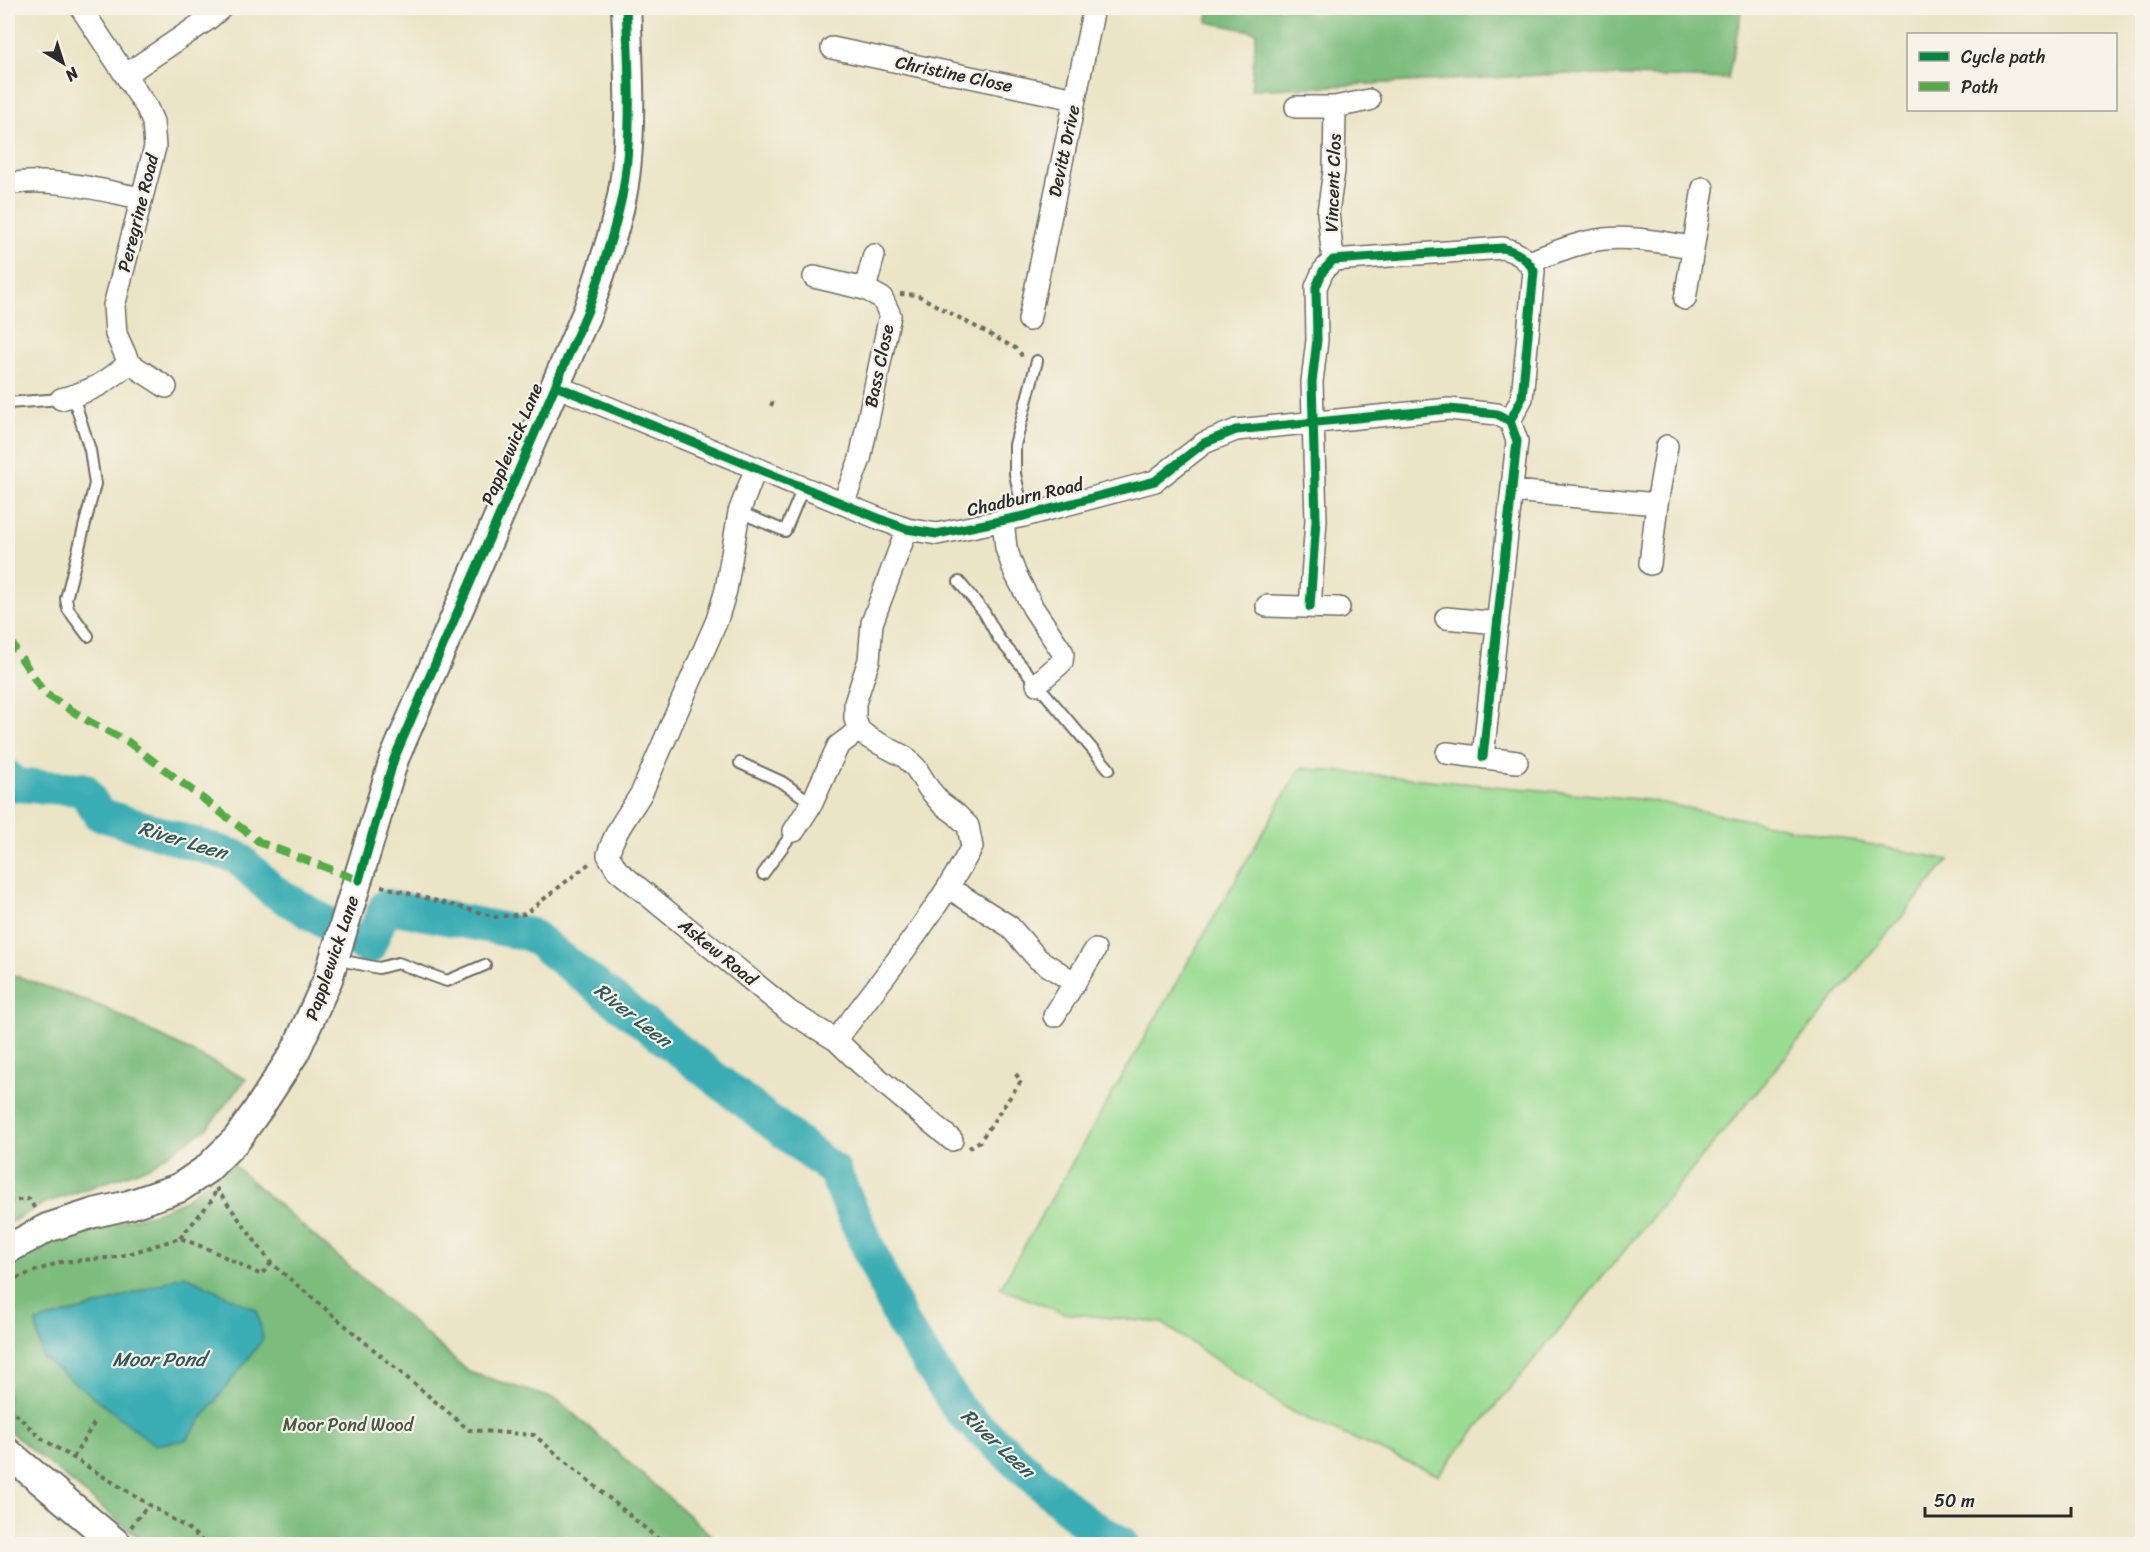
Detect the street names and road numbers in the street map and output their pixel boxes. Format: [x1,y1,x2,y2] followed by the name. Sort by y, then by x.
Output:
[892,46,1016,102] street label: Christine Close
[1039,102,1089,200] street label: Devitt Drive
[1315,133,1351,233] street label: Vincent Clos
[108,149,168,275] street label: Peregrine Road
[855,321,903,410] street label: Bass Close
[472,378,552,510] street label: Papplewick Lane
[964,468,1088,526] street label: Chadburn Road
[296,891,368,1025] street label: Papplewick Lane
[670,909,766,995] street label: Askew Road

